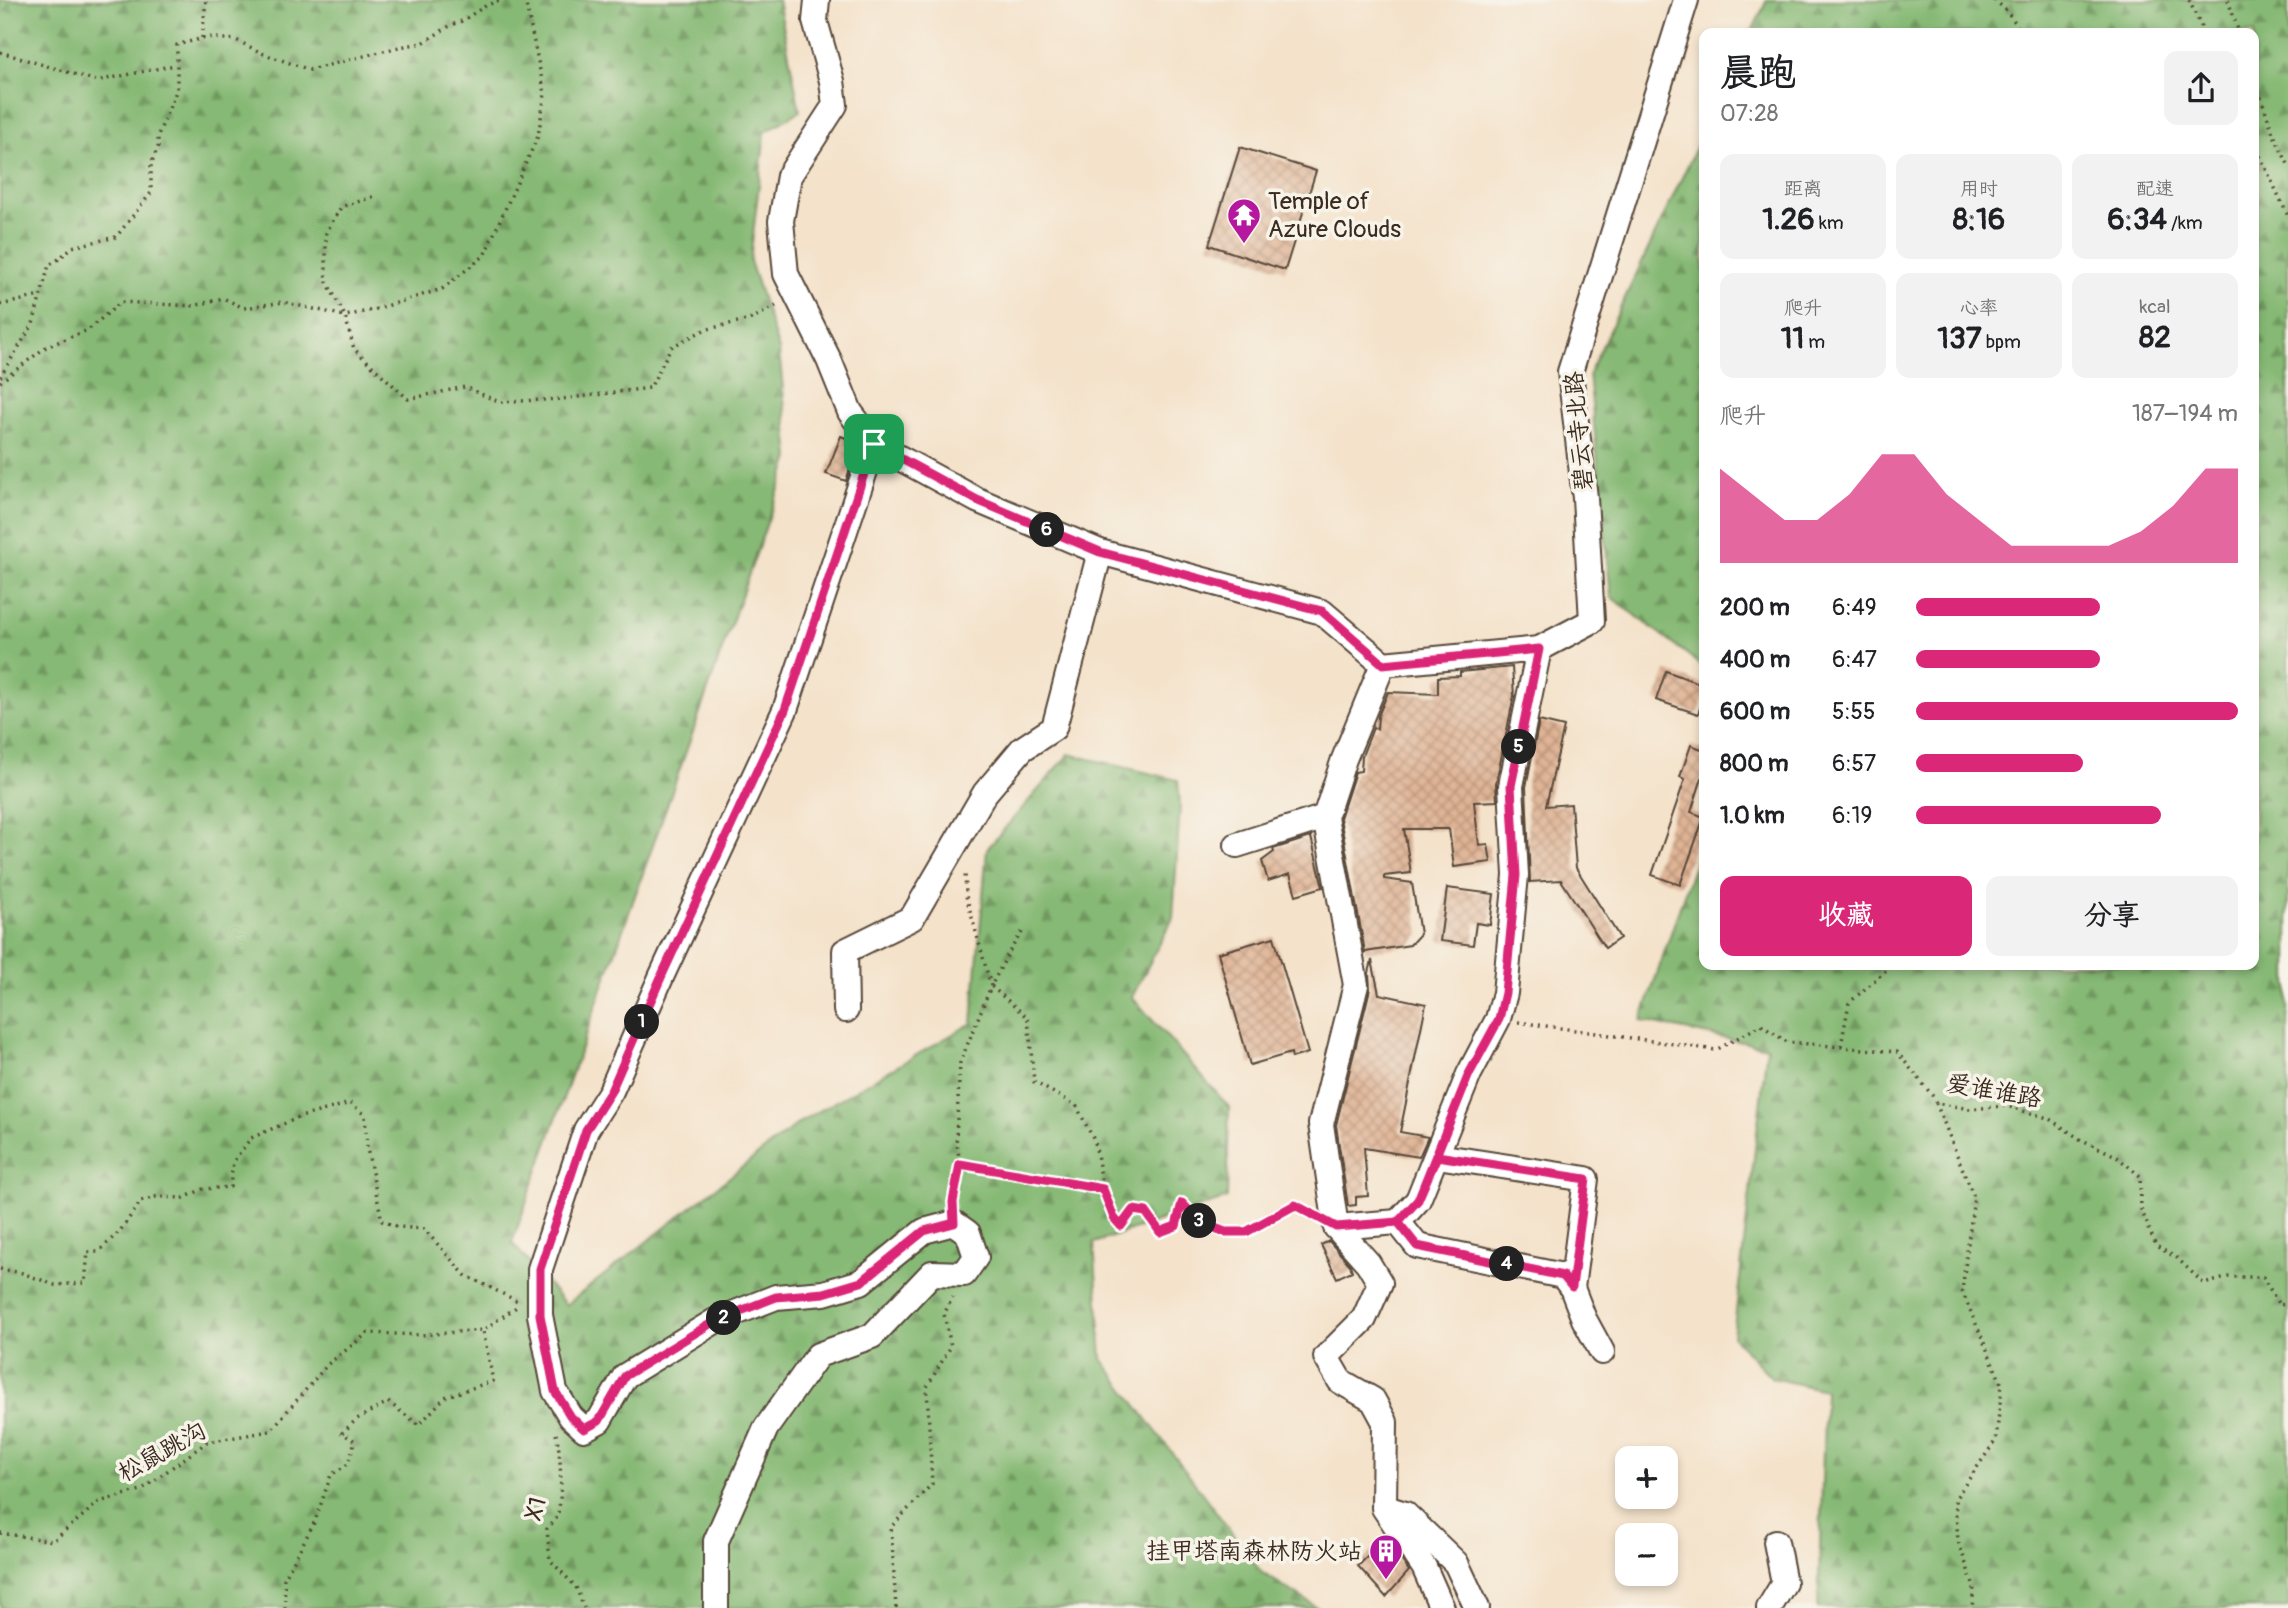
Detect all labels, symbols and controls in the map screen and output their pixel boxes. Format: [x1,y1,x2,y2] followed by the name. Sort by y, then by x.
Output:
[1720,49,1796,97] text: 晨跑
[2164,51,2238,125] button: share
[1720,99,1778,128] text: 07:28
[1784,177,1822,201] text: 距离
[1960,177,1998,201] text: 用时
[2136,177,2174,201] text: 配速
[1268,187,1401,244] place label: Temple of Azure Clouds
[1225,196,1263,245] temple icon: Temple of Azure Clouds
[1762,201,1815,238] text: 1.26
[1953,201,2005,238] text: 8:16
[2107,201,2167,238] text: 6:34
[1815,211,1844,235] text: km
[2167,211,2203,235] text: /km
[2140,295,2170,319] text: kcal
[1784,296,1822,320] text: 爬升
[1960,296,1998,320] text: 心率
[2139,319,2171,356] text: 82
[1781,320,1804,357] text: 11
[1937,320,1982,357] text: 137
[1804,330,1825,354] text: m
[1982,330,2021,354] text: bpm
[1559,370,1599,492] street label: 碧云寺北路
[2132,399,2238,428] text: 187–194 m
[1720,401,1766,430] text: 爬升
[844,414,904,474] pin
[855,425,893,463] icon: arrive
[1030,512,1064,548] pin: 6
[1041,517,1052,541] text: 6
[1720,593,1790,622] text: 200 m
[1832,593,1877,622] text: 6:49
[1720,645,1790,674] text: 400 m
[1832,645,1877,674] text: 6:47
[1720,697,1790,726] text: 600 m
[1832,697,1876,726] text: 5:55
[1502,730,1536,764] pin: 5
[1513,734,1524,758] text: 5
[1720,749,1788,778] text: 800 m
[1832,749,1876,778] text: 6:57
[1720,801,1785,830] text: 1.0 km
[1832,801,1872,830] text: 6:19
[1720,876,1972,956] button: 收藏
[1986,876,2238,956] button: 分享
[624,1004,660,1040] pin: 1
[638,1009,645,1033] text: 1
[1944,1068,2044,1114] street label: 爱谁谁路
[1182,1204,1216,1238] pin: 3
[1193,1208,1204,1232] text: 3
[1490,1246,1524,1282] pin: 4
[1501,1251,1512,1275] text: 4
[706,1300,742,1336] pin: 2
[718,1305,729,1329] text: 2
[113,1416,211,1488] street label: 松鼠跳沟
[1615,1446,1678,1586] map controls
[1615,1446,1678,1509] button: +
[519,1494,553,1524] street label: X1
[1615,1523,1678,1586] button: −
[1367,1532,1405,1581] building icon: 挂甲塔南森林防火站
[1146,1537,1362,1566] place label: 挂甲塔南森林防火站

